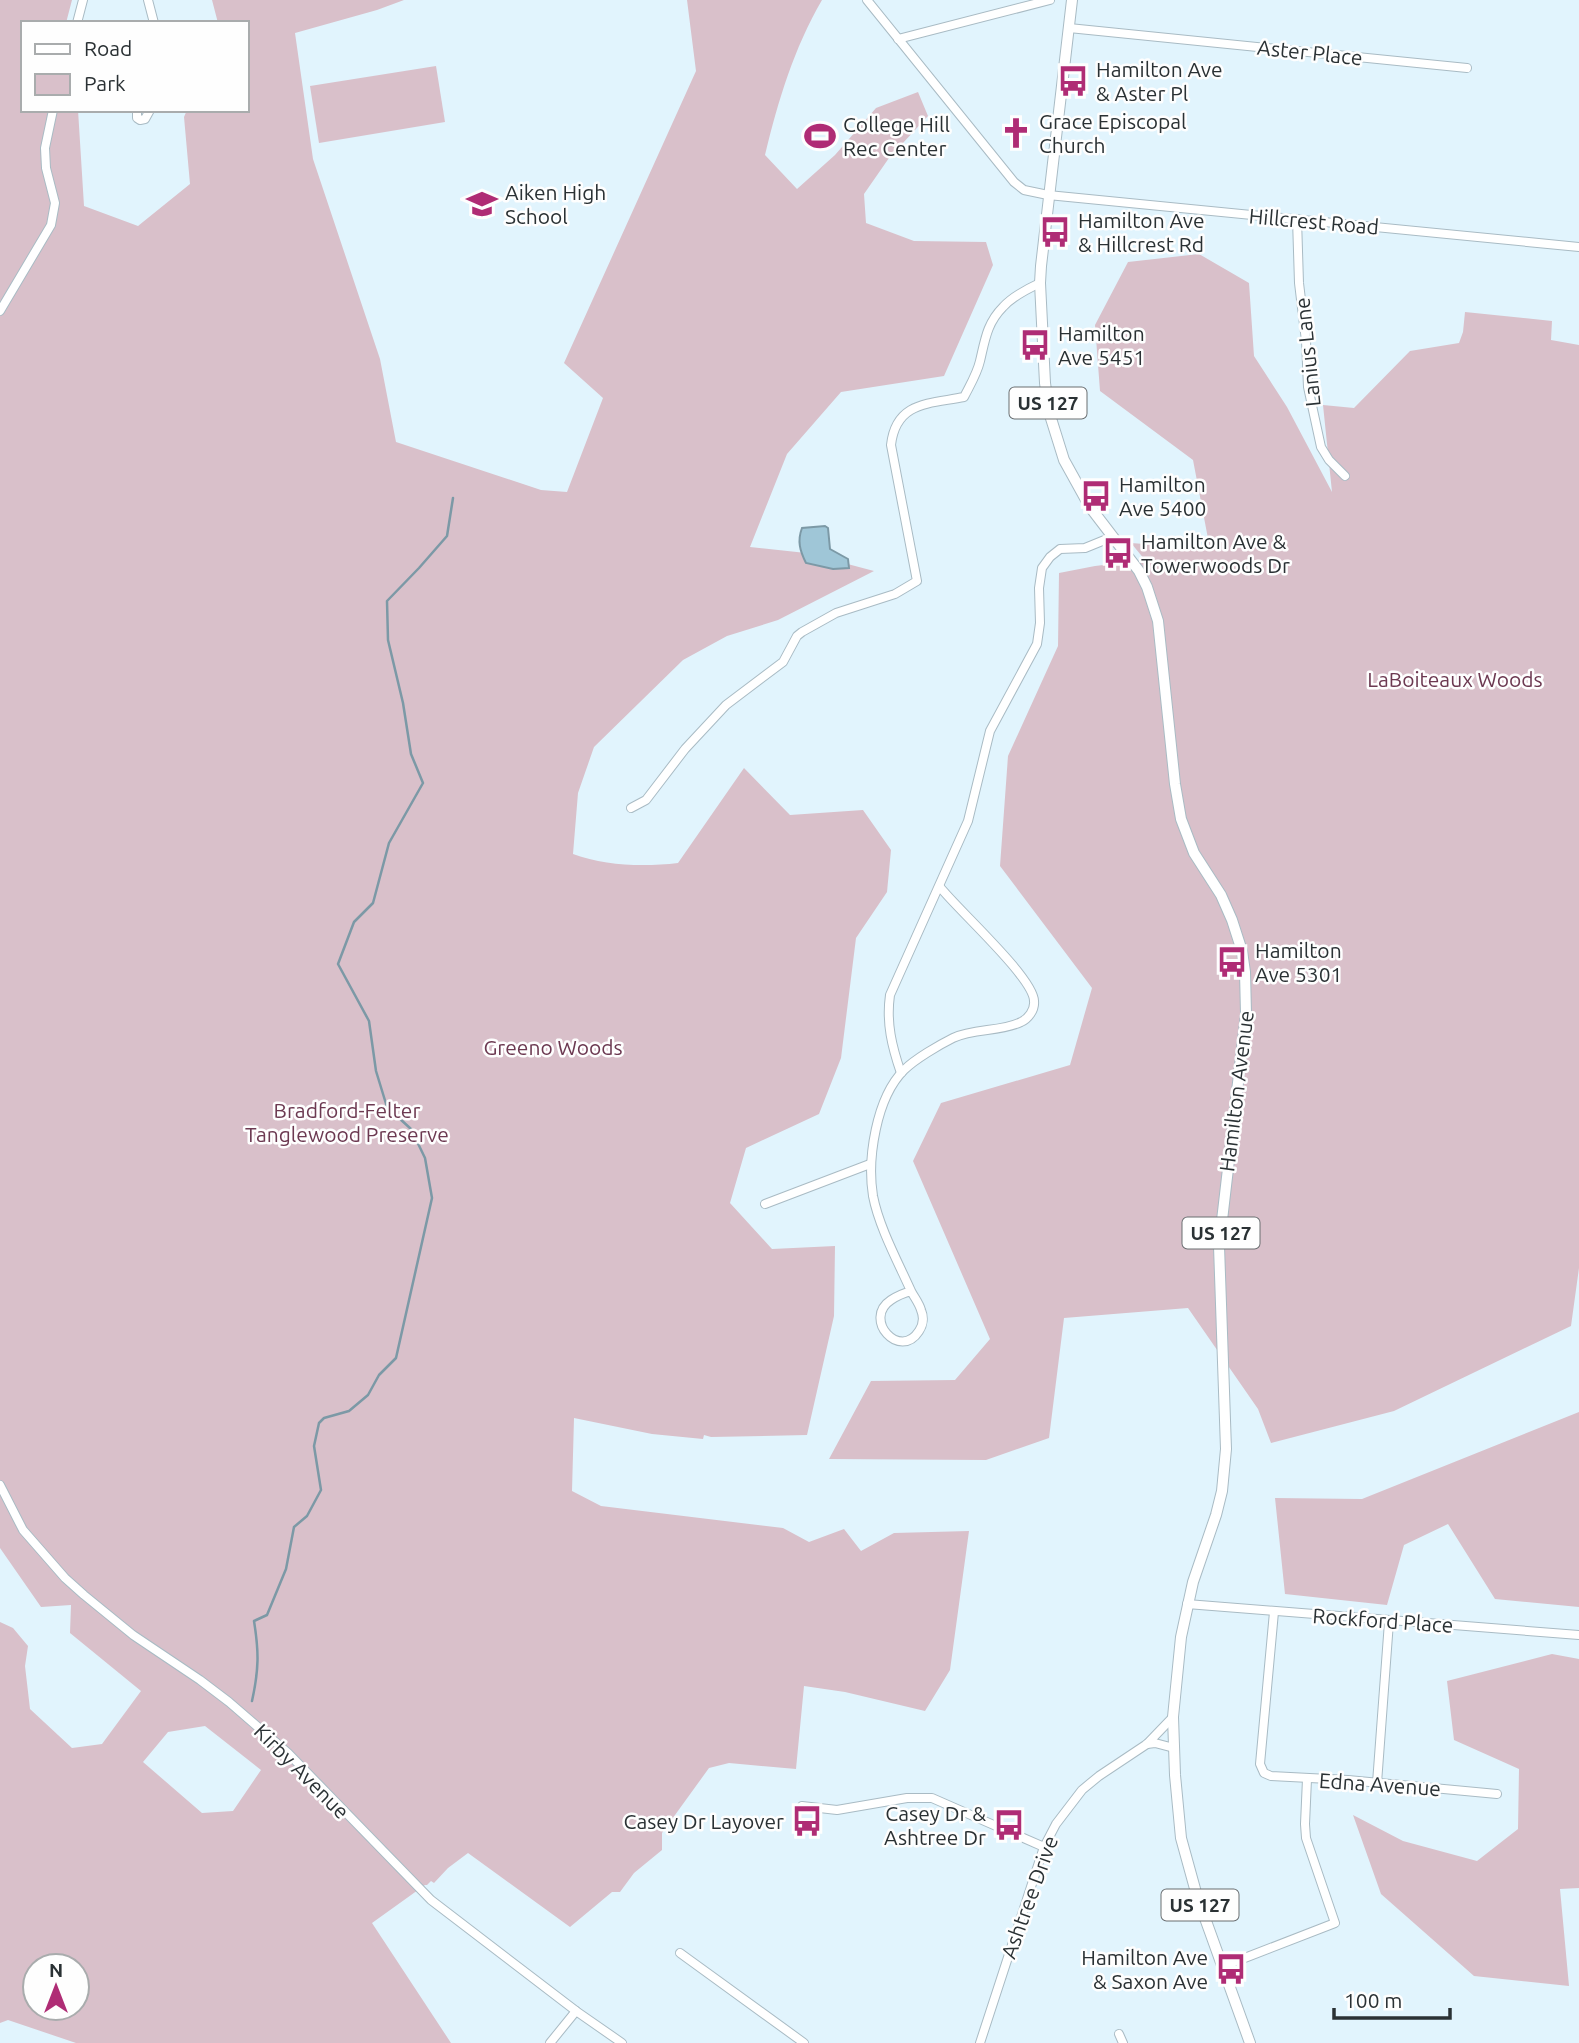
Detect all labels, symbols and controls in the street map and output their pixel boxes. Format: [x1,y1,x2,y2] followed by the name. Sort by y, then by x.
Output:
[21,21,248,112] legend
[1256,35,1364,69] street label: Aster Place
[84,36,132,60] text: Road
[1096,57,1223,105] place label: Hamilton Ave & Aster Pl
[1056,64,1090,98] bus stop icon: Hamilton Ave & Aster Pl
[84,71,126,95] text: Park
[1039,109,1187,157] place label: Grace Episcopal Church
[843,112,950,160] place label: College Hill Rec Center
[999,116,1033,150] church icon: Grace Episcopal Church
[803,119,837,153] sports icon: College Hill Rec Center
[505,180,606,228] place label: Aiken High School
[465,187,499,221] school or university icon: Aiken High School
[1248,203,1380,239] street label: Hillcrest Road
[1078,208,1205,256] place label: Hamilton Ave & Hillcrest Rd
[1038,215,1072,249] bus stop icon: Hamilton Ave & Hillcrest Rd
[1289,296,1325,408] street label: Lanius Lane
[1058,321,1145,369] place label: Hamilton Ave 5451
[1018,328,1052,362] bus stop icon: Hamilton Ave 5451
[1010,388,1086,418] road number: US 127
[1119,472,1206,520] place label: Hamilton Ave 5400
[1079,479,1113,513] bus stop icon: Hamilton Ave 5400
[1141,529,1290,577] place label: Hamilton Ave & Towerwoods Dr
[1101,536,1135,570] bus stop icon: Hamilton Ave & Towerwoods Dr
[1367,667,1543,691] park label: LaBoiteaux Woods
[1255,938,1342,986] place label: Hamilton Ave 5301
[1215,945,1249,979] bus stop icon: Hamilton Ave 5301
[1214,1009,1258,1173] street label: Hamilton Avenue
[483,1035,623,1059] park label: Greeno Woods
[245,1098,449,1146] park label: Bradford-Felter Tanglewood Preserve
[1182,1218,1260,1248] road number: US 127
[1312,1603,1454,1637] street label: Rockford Place
[250,1719,354,1823] street label: Kirby Avenue
[1318,1768,1442,1800] street label: Edna Avenue
[884,1801,986,1849] place label: Casey Dr & Ashtree Dr
[790,1804,824,1838] bus stop icon: Casey Dr Layover
[992,1808,1026,1842] bus stop icon: Casey Dr & Ashtree Dr
[624,1809,784,1833] place label: Casey Dr Layover
[996,1832,1062,1962] street label: Ashtree Drive
[1162,1890,1238,1921] road number: US 127
[1081,1945,1208,1993] place label: Hamilton Ave & Saxon Ave
[21,1952,91,2022] north arrow
[1214,1952,1248,1986] bus stop icon: Hamilton Ave & Saxon Ave
[49,1959,63,1981] text: N
[1334,1976,1450,2020] scale bar
[1344,1988,1402,2012] text: 100 m

